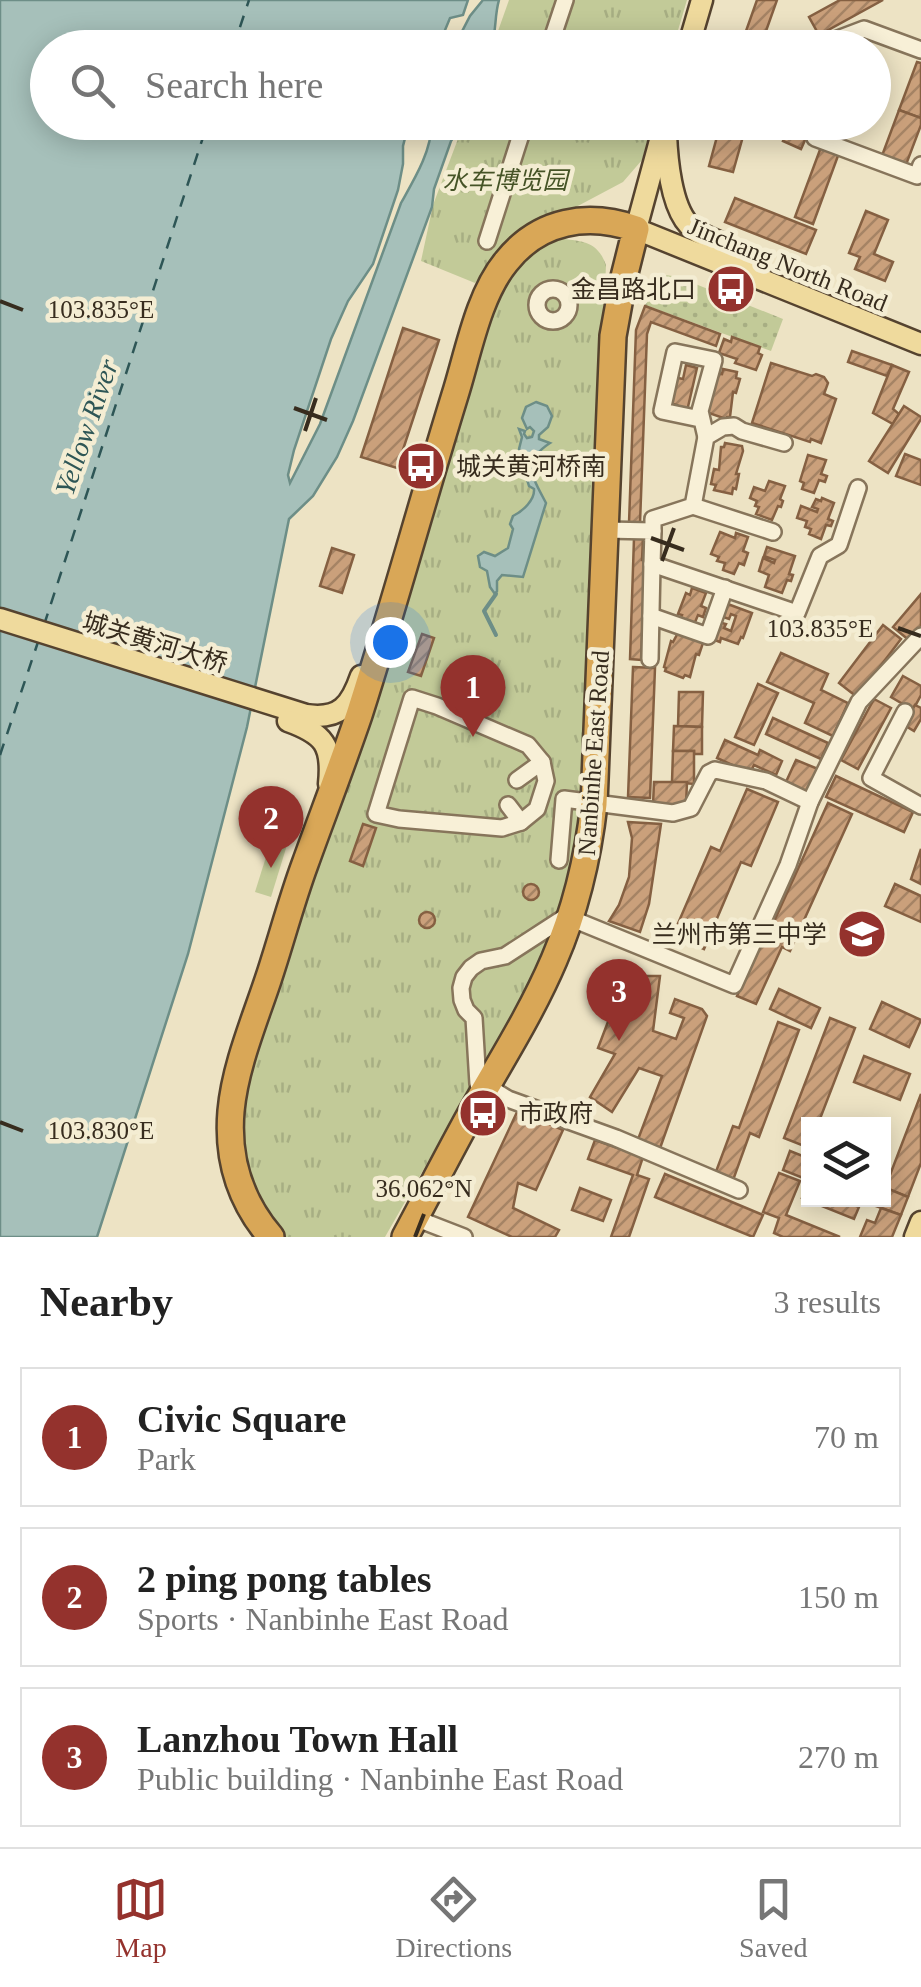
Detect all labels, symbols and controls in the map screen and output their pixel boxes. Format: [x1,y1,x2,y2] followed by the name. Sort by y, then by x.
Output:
[30,30,891,140] search box
[65,58,120,113] icon: search
[145,64,323,106] text: Search here
[442,167,570,194] park label: 水车博览园
[684,212,892,317] street label: Jinchang North Road
[705,263,757,315] bus stop icon: 金昌路北口
[571,276,696,303] place label: 金昌路北口
[48,296,154,323] text: 103.835°E
[49,355,124,499] water label: Yellow River
[395,440,447,492] bus stop icon: 城关黄河桥南
[456,453,606,480] place label: 城关黄河桥南
[79,608,231,677] street label: 城关黄河大桥
[767,615,873,642] text: 103.835°E
[365,617,416,668] your location
[573,649,614,856] street label: Nanbinhe East Road
[440,654,506,737] pin: 1
[238,786,304,868] pin: 2
[836,908,888,960] school or university icon: 兰州市第三中学
[652,921,827,948] place label: 兰州市第三中学
[586,958,652,1041] pin: 3
[457,1087,509,1139] bus stop icon: 市政府
[518,1100,593,1127] place label: 市政府
[48,1117,154,1144] text: 103.830°E
[801,1117,891,1207] map controls
[801,1117,891,1207] button: layers
[376,1175,472,1202] text: 36.062°N
[40,1279,173,1325] text: Nearby
[773,1284,881,1320] text: 3 results
[137,1398,346,1440] text: Civic Square
[67,1419,83,1455] text: 1
[814,1419,879,1455] text: 70 m
[137,1441,196,1477] text: Park
[137,1558,432,1600] text: 2 ping pong tables
[67,1579,83,1615] text: 2
[798,1579,879,1615] text: 150 m
[137,1601,509,1637] text: Sports · Nanbinhe East Road
[137,1718,458,1760] text: Lanzhou Town Hall
[67,1739,83,1775] text: 3
[798,1739,879,1775] text: 270 m
[137,1761,623,1797] text: Public building · Nanbinhe East Road
[113,1872,168,1964] tab: Map
[395,1872,512,1964] tab: Directions
[739,1872,808,1964] tab: Saved

